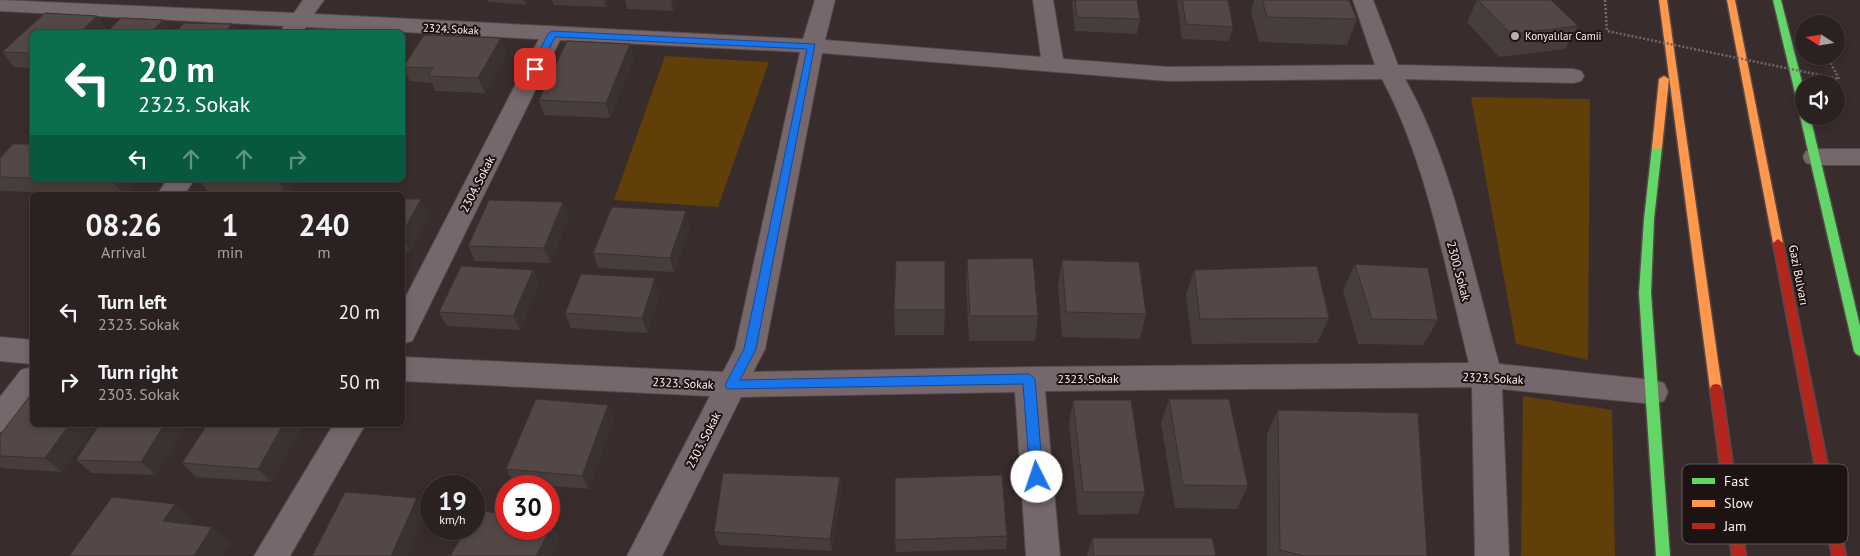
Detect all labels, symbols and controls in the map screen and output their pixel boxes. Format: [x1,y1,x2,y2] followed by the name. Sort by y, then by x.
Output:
[1795,15,1845,65] north arrow
[1795,15,1845,125] map controls
[423,21,480,37] street label: 2324. Sokak
[1525,29,1602,43] place label: Konyalılar Camii
[1509,30,1521,42] marker: Konyalılar Camii
[138,46,215,92] text: 20 m
[514,48,556,90] pin
[55,50,120,115] icon: left
[521,55,549,83] icon: arrive
[1795,75,1845,125] button: sound
[138,90,250,118] text: 2323. Sokak
[124,145,152,173] icon: left
[177,145,205,173] icon: ahead
[230,145,258,173] icon: ahead
[283,145,311,173] icon: right
[456,153,498,215] street label: 2304. Sokak
[85,205,162,244] text: 08:26
[222,205,239,244] text: 1
[298,205,350,244] text: 240
[1444,239,1474,303] street label: 2300. Sokak
[101,242,146,262] text: Arrival
[217,242,243,262] text: min
[318,242,331,262] text: m
[1786,244,1812,306] street label: Gazi Bulvarı
[98,290,167,314] text: Turn left
[55,298,83,326] icon: left
[339,300,380,324] text: 20 m
[98,314,180,334] text: 2323. Sokak
[98,360,178,384] text: Turn right
[55,368,83,396] icon: right
[1462,369,1524,387] street label: 2323. Sokak
[339,370,380,394] text: 50 m
[1057,371,1119,386] street label: 2323. Sokak
[652,374,714,392] street label: 2323. Sokak
[98,384,180,404] text: 2303. Sokak
[682,409,724,471] street label: 2303. Sokak
[1010,450,1062,502] position arrow
[1682,464,1848,544] legend
[1724,472,1749,490] text: Fast
[495,475,560,540] speed limit sign: 30
[438,485,467,517] text: 19
[1724,494,1754,512] text: Slow
[439,512,466,527] text: km/h
[1723,517,1746,535] text: Jam

